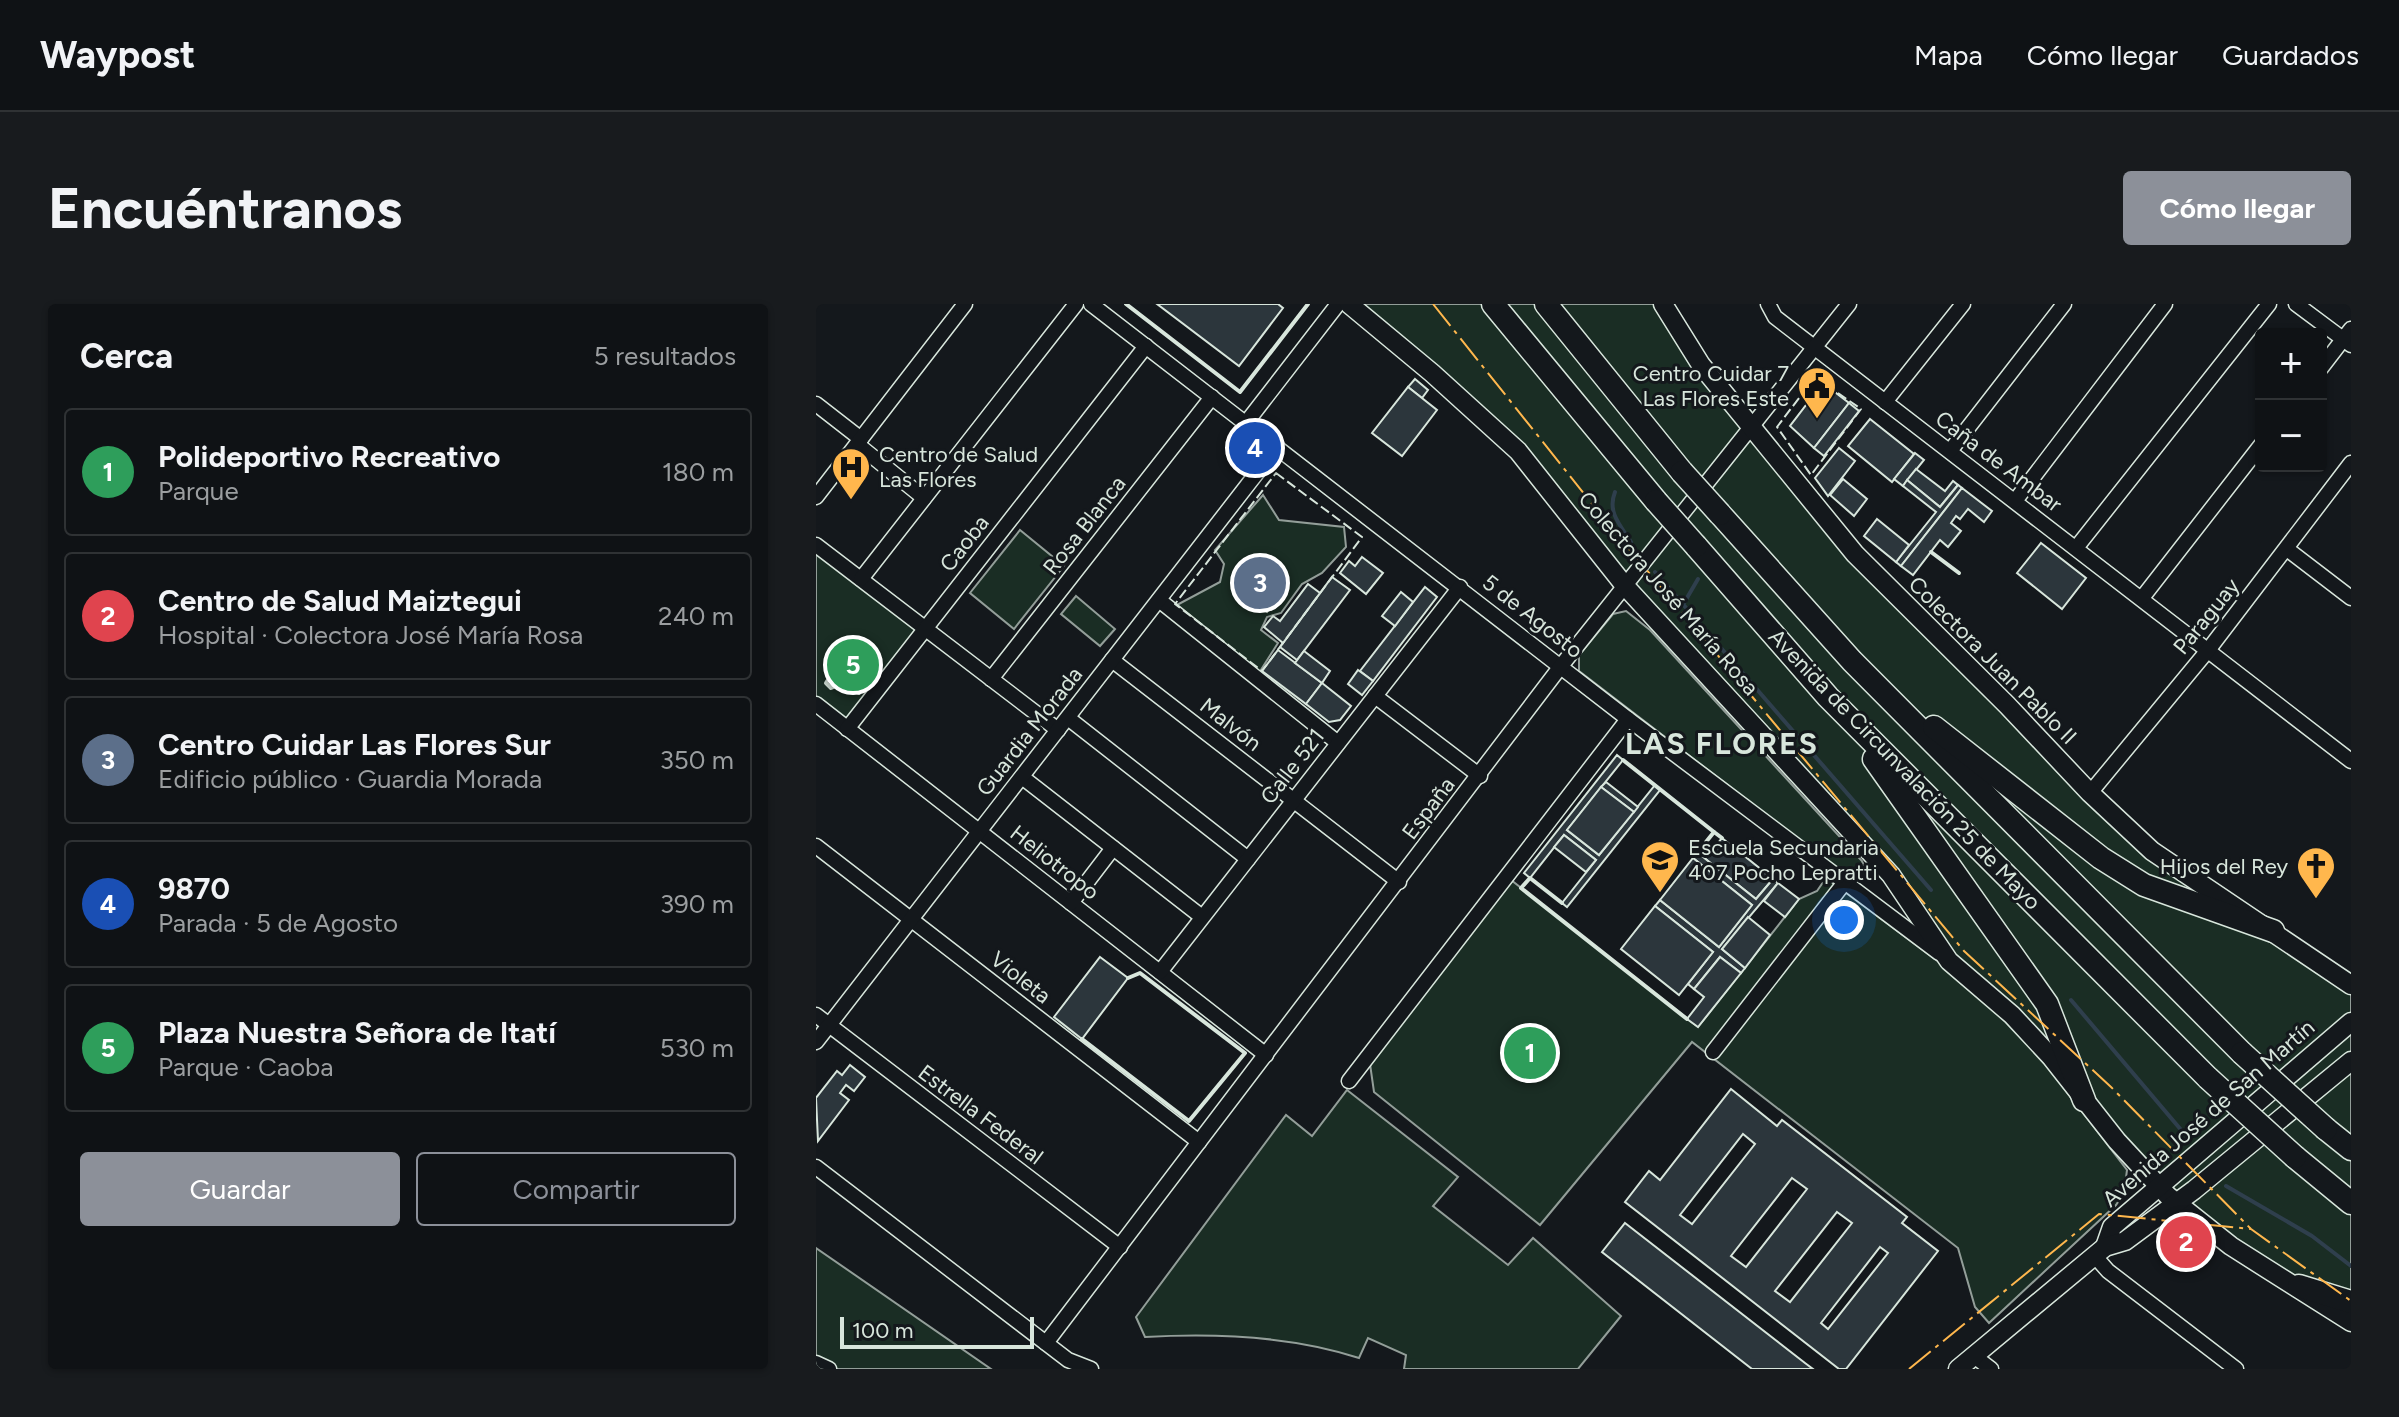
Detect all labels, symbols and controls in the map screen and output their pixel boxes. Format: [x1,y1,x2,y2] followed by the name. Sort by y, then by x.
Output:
[40,32,195,78] text: Waypost
[1914,38,1983,72] text: Mapa
[2027,38,2178,72] text: Cómo llegar
[2222,38,2359,72] text: Guardados
[2123,171,2351,245] button: Cómo llegar
[48,175,402,242] text: Encuéntranos
[2255,328,2327,472] map controls
[2255,328,2327,400] button: +
[80,336,173,377] text: Cerca
[594,340,736,372] text: 5 resultados
[1633,360,1789,412] place label: Centro Cuidar 7 Las Flores Este
[1796,365,1838,420] public building icon: Centro Cuidar 7 Las Flores Este
[2255,400,2327,472] button: −
[1930,405,2068,518] street label: Caña de Ambar
[1229,418,1281,478] pin: 4
[158,438,500,475] text: Polideportivo Recreativo
[879,441,1038,493] place label: Centro de Salud Las Flores
[830,446,872,501] hospital icon: Centro de Salud Las Flores
[103,456,113,488] text: 1
[662,456,734,488] text: 180 m
[1037,470,1131,580] street label: Rosa Blanca
[158,475,239,507] text: Parque
[1573,486,1765,701] street label: Colectora José María Rosa
[934,510,995,577] street label: Caoba
[1234,553,1286,613] pin: 3
[1477,569,1588,664] street label: 5 de Agosto
[1903,571,2082,750] street label: Colectora Juan Pablo II
[2168,572,2246,660] street label: Paraguay
[158,582,522,619] text: Centro de Salud Maiztegui
[100,600,116,632] text: 2
[658,600,734,632] text: 240 m
[158,619,583,651] text: Hospital · Colectora José María Rosa
[1763,623,2046,915] street label: Avenida de Circunvalación 25 de Mayo
[827,635,879,695] pin: 5
[971,661,1088,801] street label: Guardia Morada
[1194,692,1267,757] street label: Malvón
[1255,723,1330,809] street label: Calle 521
[1625,725,1819,762] district label: LAS FLORES
[158,726,551,763] text: Centro Cuidar Las Flores Sur
[101,744,115,776] text: 3
[660,744,734,776] text: 350 m
[158,763,542,795] text: Edificio público · Guardia Morada
[1396,772,1461,845] street label: España
[1005,819,1105,906] street label: Heliotropo
[1688,834,1879,886] place label: Escuela Secundaria 407 Pocho Lepratti
[1639,839,1681,894] school or university icon: Escuela Secundaria 407 Pocho Lepratti
[2295,845,2337,900] church icon: Hijos del Rey
[2160,853,2288,880] place label: Hijos del Rey
[158,870,230,907] text: 9870
[100,888,116,920] text: 4
[660,888,734,920] text: 390 m
[1824,900,1864,940] your location
[158,907,398,939] text: Parada · 5 de Agosto
[985,945,1056,1009] street label: Violeta
[158,1014,556,1051] text: Plaza Nuestra Señora de Itatí
[2097,1014,2320,1213] street label: Avenida José de San Martín
[1504,1023,1556,1083] pin: 1
[100,1032,116,1064] text: 5
[660,1032,734,1064] text: 530 m
[158,1051,334,1083] text: Parque · Caoba
[913,1059,1049,1170] street label: Estrella Federal
[80,1152,400,1226] button: Guardar
[416,1152,736,1226] button: Compartir
[2160,1212,2212,1272] pin: 2
[840,1313,1034,1349] scale bar
[852,1317,913,1344] text: 100 m

